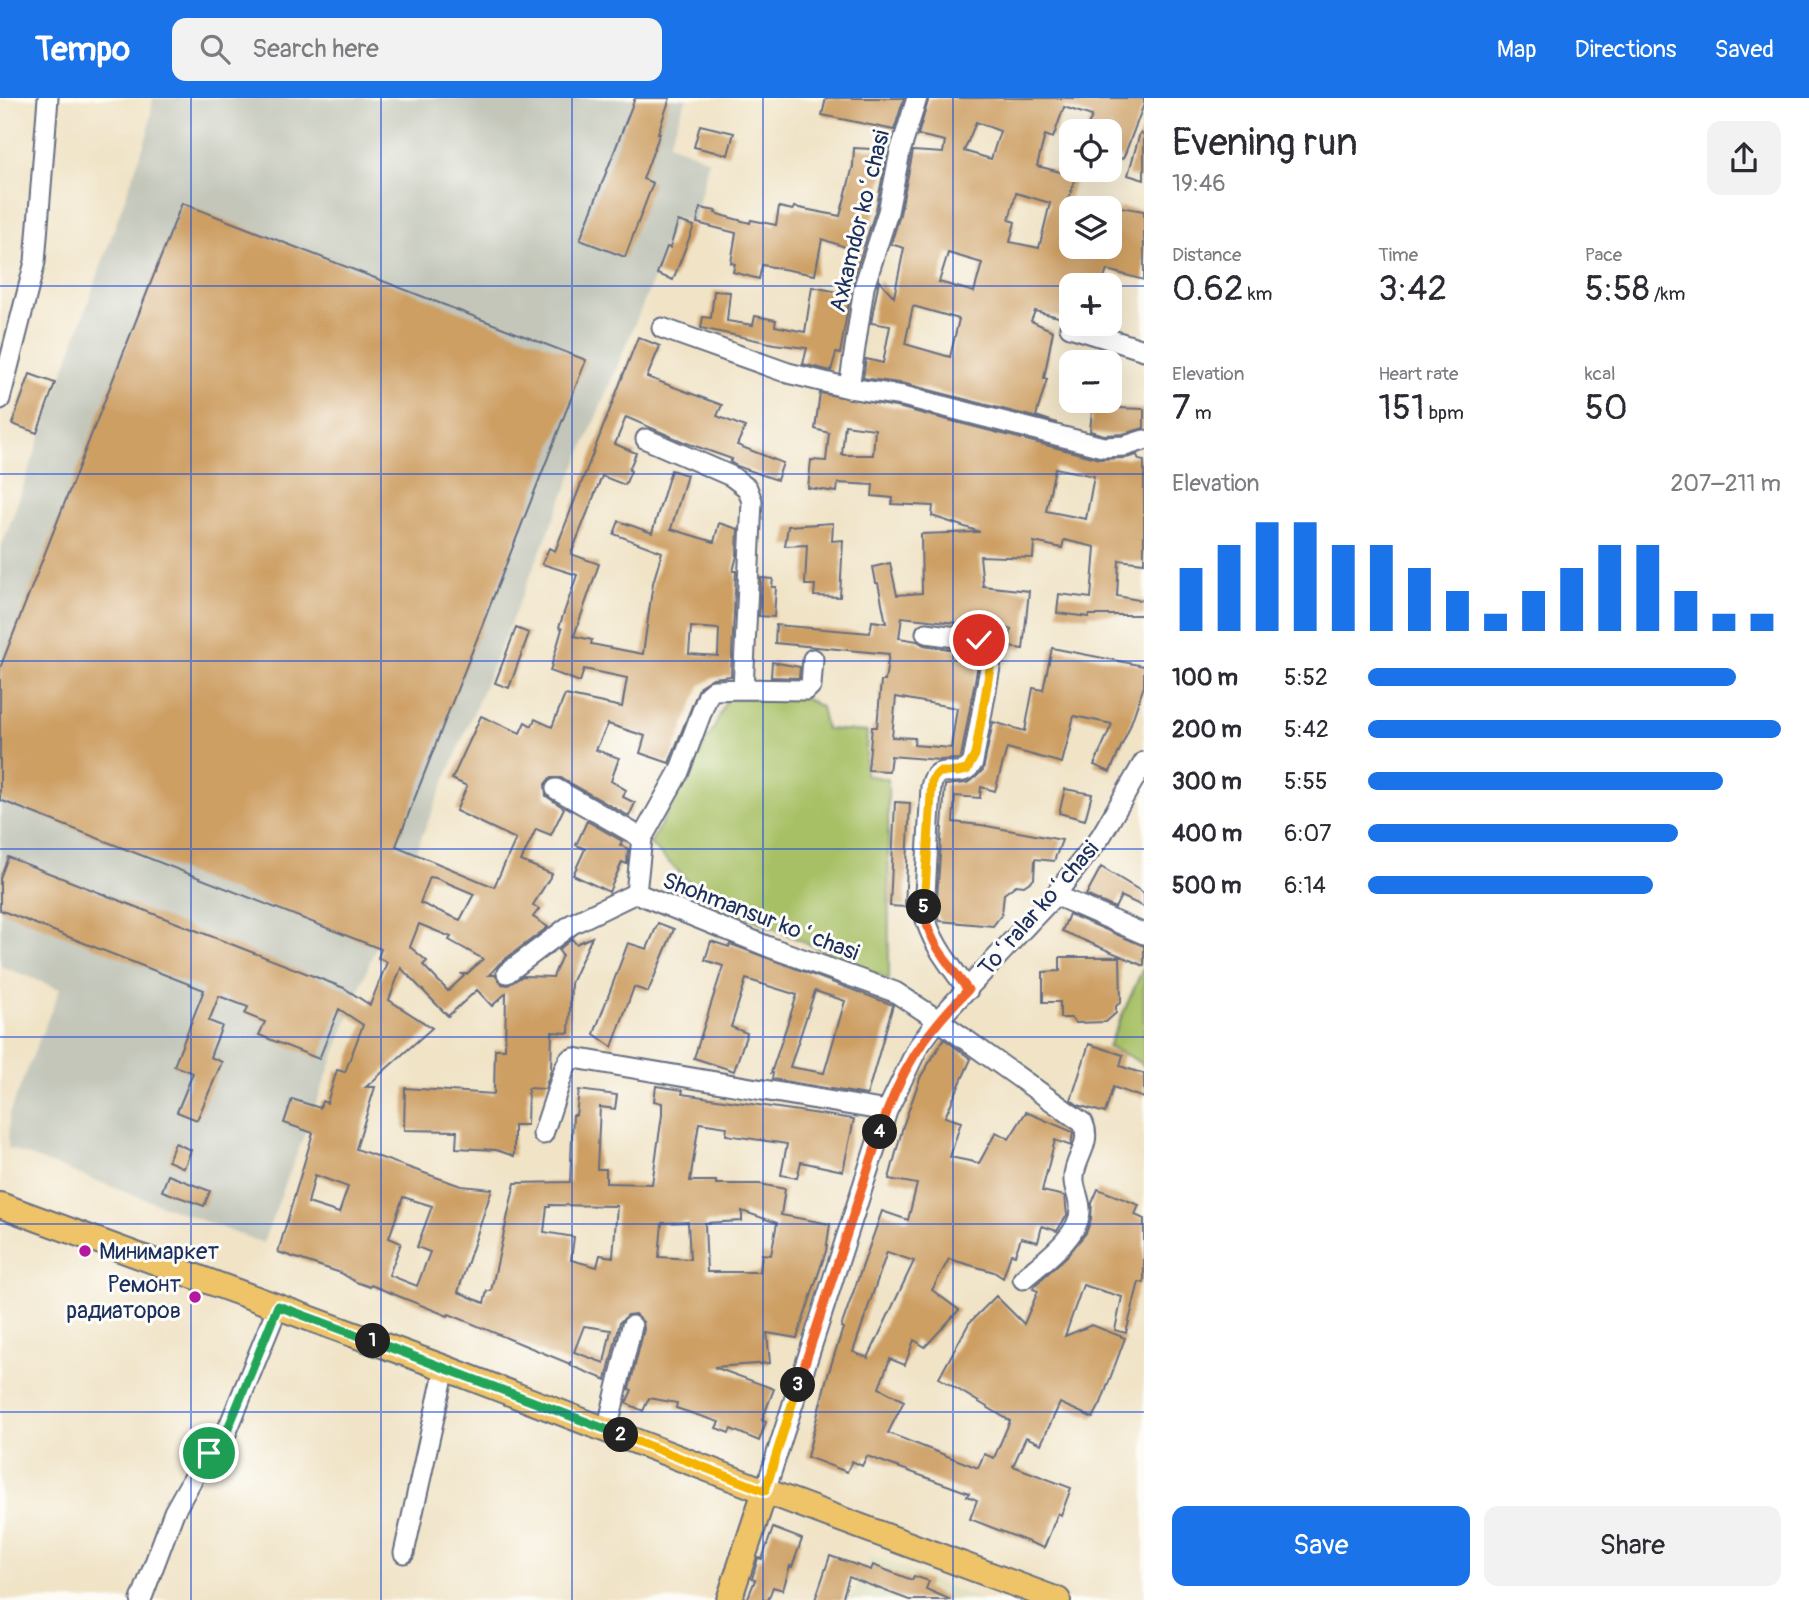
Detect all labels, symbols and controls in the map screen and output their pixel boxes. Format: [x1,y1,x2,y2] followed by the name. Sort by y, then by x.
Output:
[172,18,662,81] search box
[35,29,130,70] text: Tempo
[196,30,234,68] icon: search
[252,33,379,65] text: Search here
[1497,35,1537,64] text: Map
[1575,35,1676,64] text: Directions
[1714,35,1774,64] text: Saved
[1059,119,1122,413] map controls
[1059,119,1122,182] button: locate
[1172,119,1358,167] text: Evening run
[1707,121,1781,195] button: share
[823,127,896,315] street label: Axkamdor koʻchasi
[1172,169,1226,198] text: 19:46
[1059,196,1122,259] button: layers
[1172,243,1241,267] text: Distance
[1378,243,1418,267] text: Time
[1585,243,1622,267] text: Pace
[1172,267,1244,311] text: 0.62
[1378,267,1447,311] text: 3:42
[1585,267,1650,311] text: 5:58
[1059,273,1122,336] button: +
[1244,282,1272,306] text: km
[1650,282,1685,306] text: /km
[1059,350,1122,413] button: −
[1172,362,1244,386] text: Elevation
[1378,362,1458,386] text: Heart rate
[1585,362,1616,386] text: kcal
[1172,386,1191,430] text: 7
[1378,386,1425,430] text: 151
[1585,386,1628,430] text: 50
[1191,401,1212,425] text: m
[1425,401,1464,425] text: bpm
[1172,469,1260,498] text: Elevation
[1670,469,1781,498] text: 207–211 m
[949,610,1009,670] pin
[960,621,998,659] icon: check
[1172,663,1238,692] text: 100 m
[1284,663,1328,692] text: 5:52
[1172,715,1242,744] text: 200 m
[1284,715,1329,744] text: 5:42
[1172,767,1242,796] text: 300 m
[1284,767,1328,796] text: 5:55
[1172,819,1242,848] text: 400 m
[1284,819,1331,848] text: 6:07
[972,835,1105,982] street label: Toʻralar koʻchasi
[658,866,863,967] street label: Shohmansur koʻchasi
[1172,871,1241,900] text: 500 m
[1284,871,1326,900] text: 6:14
[906,890,942,924] pin: 5
[918,894,929,918] text: 5
[862,1114,898,1150] pin: 4
[874,1119,885,1143] text: 4
[99,1237,219,1266] place label: Минимаркет
[77,1243,93,1259] marker: Минимаркет
[66,1270,181,1325] place label: Ремонт радиаторов
[187,1289,203,1305] marker: Ремонт радиаторов
[356,1324,390,1358] pin: 1
[369,1328,376,1352] text: 1
[780,1368,816,1402] pin: 3
[792,1372,803,1396] text: 3
[604,1418,638,1452] pin: 2
[615,1422,626,1446] text: 2
[179,1423,239,1483] pin
[190,1434,228,1472] icon: arrive
[1172,1506,1470,1586] button: Save
[1484,1506,1781,1586] button: Share

